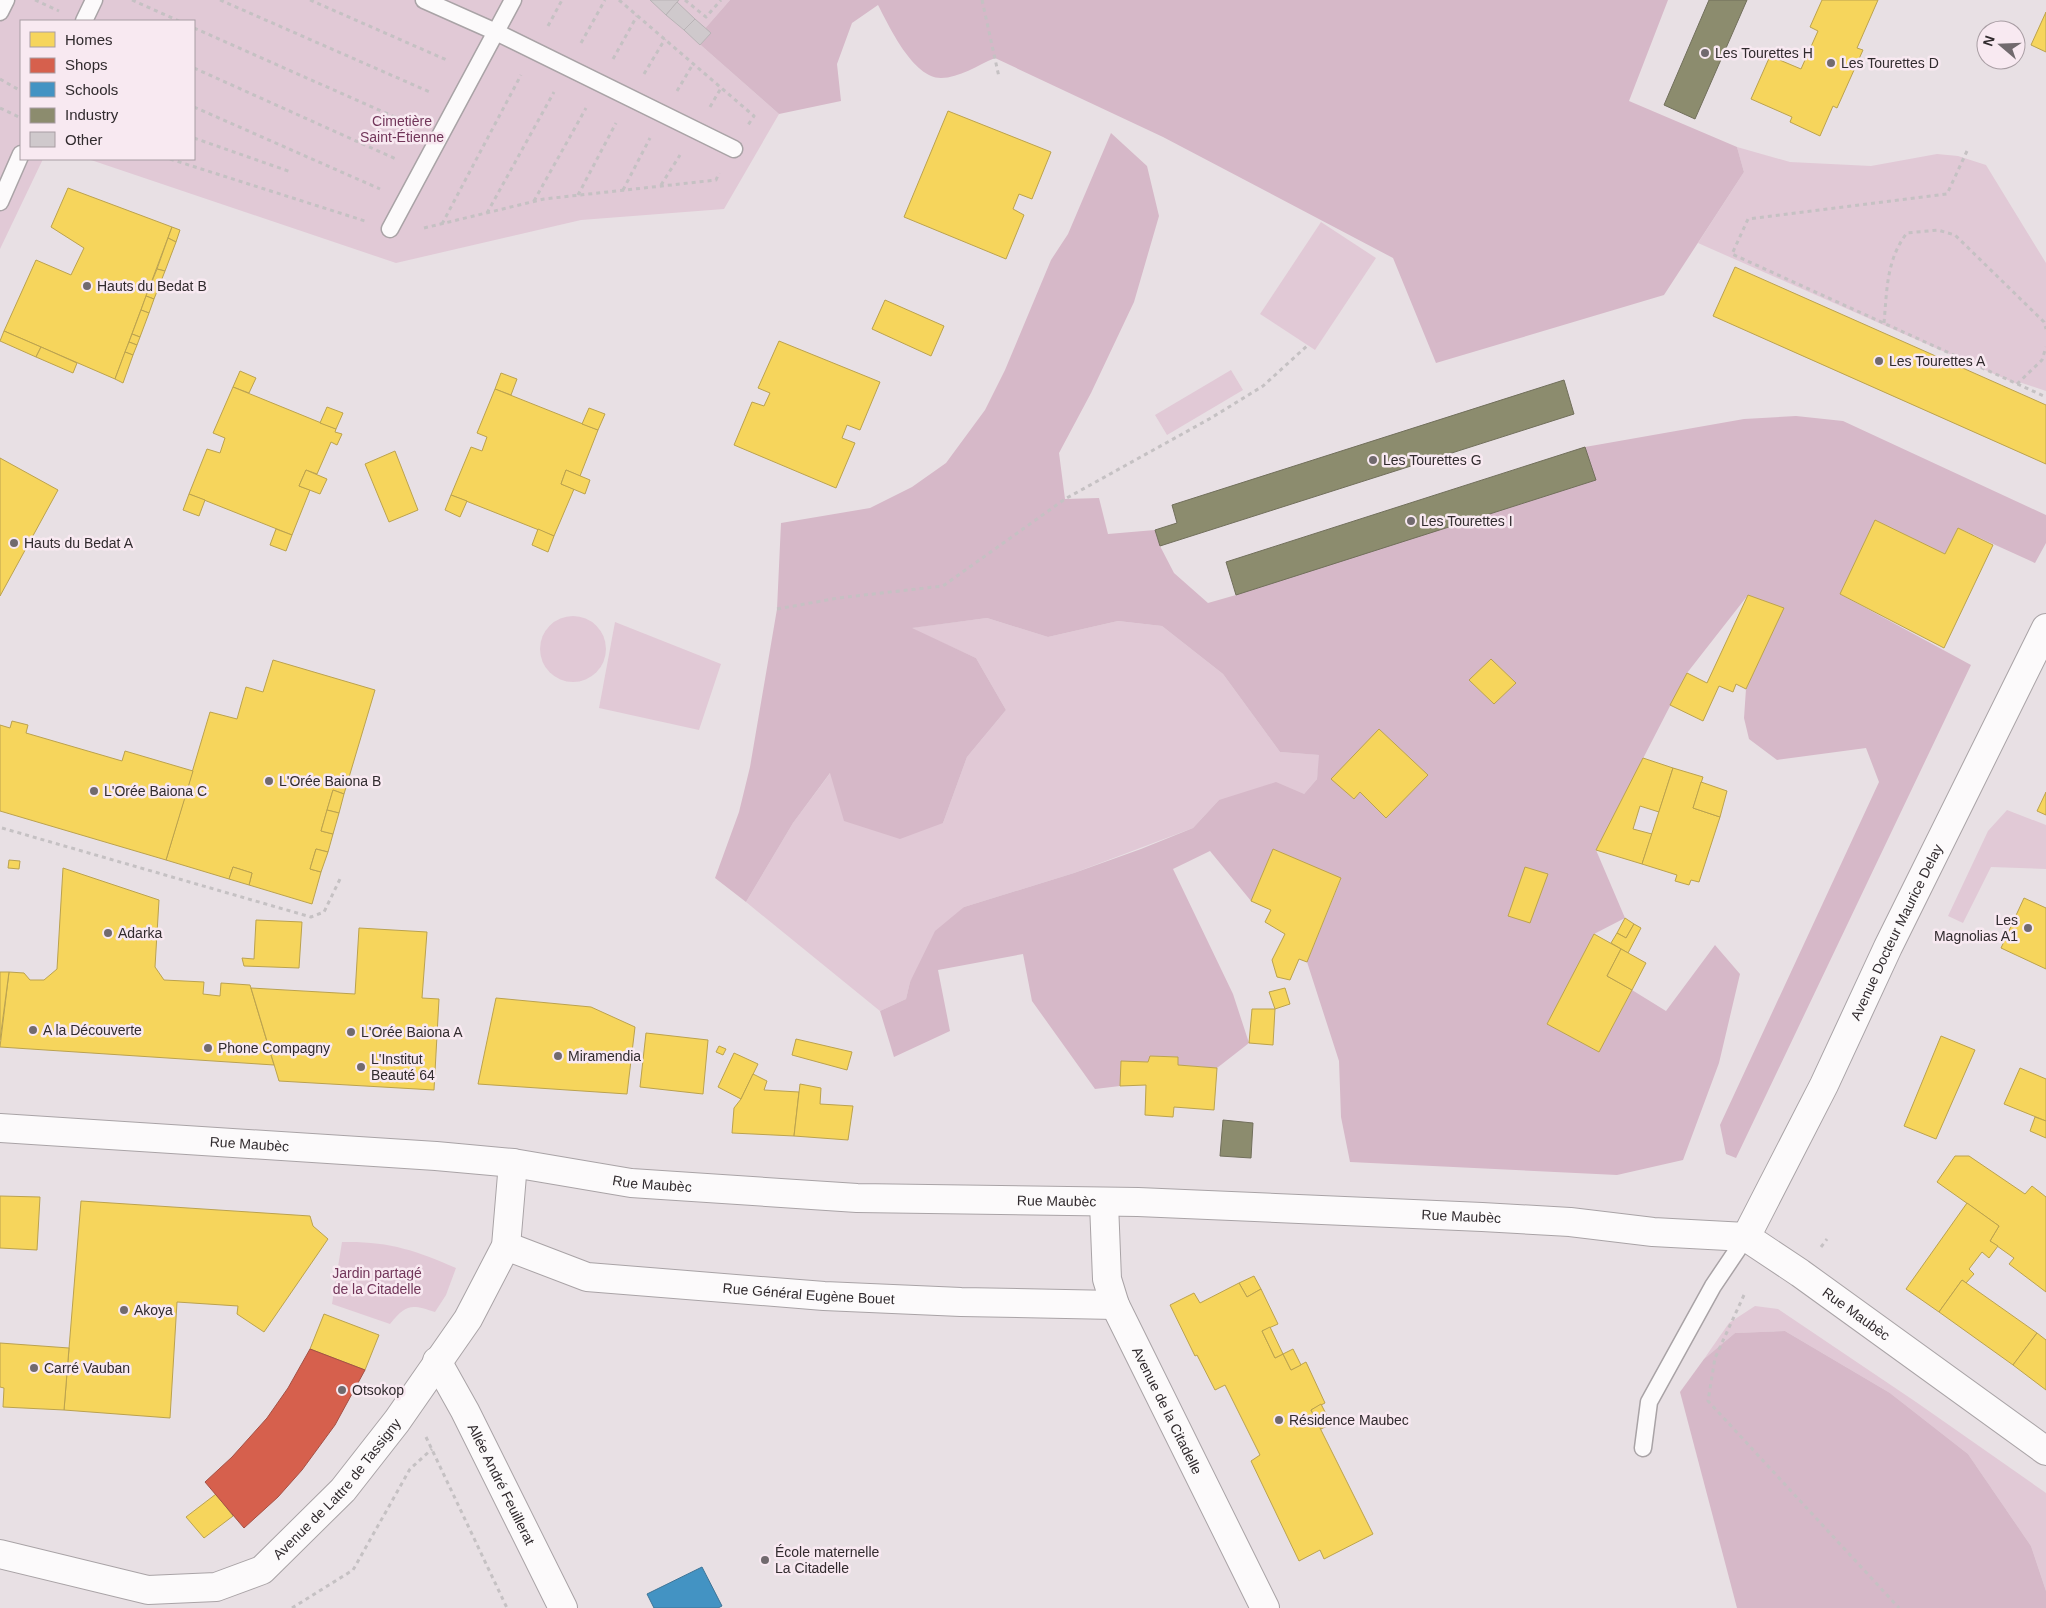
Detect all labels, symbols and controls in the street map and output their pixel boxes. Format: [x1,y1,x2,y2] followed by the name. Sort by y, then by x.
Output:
[20,20,195,160] legend
[1976,20,2026,70] north arrow
[65,31,113,48] text: Homes
[1979,33,1998,48] text: N
[1715,45,1813,61] place label: Les Tourettes H
[1699,47,1711,59] marker: Les Tourettes H
[1841,55,1939,71] place label: Les Tourettes D
[65,56,108,73] text: Shops
[1825,57,1837,69] marker: Les Tourettes D
[65,81,118,98] text: Schools
[65,106,119,123] text: Industry
[360,113,444,145] park label: Cimetière Saint-Étienne
[65,131,103,148] text: Other
[97,278,207,294] place label: Hauts du Bedat B
[81,280,93,292] marker: Hauts du Bedat B
[1889,353,1986,369] place label: Les Tourettes A
[1873,355,1885,367] marker: Les Tourettes A
[1383,452,1482,468] place label: Les Tourettes G
[1367,454,1379,466] marker: Les Tourettes G
[1421,513,1513,529] place label: Les Tourettes I
[1405,515,1417,527] marker: Les Tourettes I
[24,535,134,551] place label: Hauts du Bedat A
[8,537,20,549] marker: Hauts du Bedat A
[279,773,381,789] place label: L'Orée Baiona B
[263,775,275,787] marker: L'Orée Baiona B
[104,783,207,799] place label: L'Orée Baiona C
[88,785,100,797] marker: L'Orée Baiona C
[1847,841,1946,1023] street label: Avenue Docteur Maurice Delay
[1934,912,2018,944] place label: Les Magnolias A1
[2022,922,2034,934] marker: Les Magnolias A1
[118,925,163,941] place label: Adarka
[102,927,114,939] marker: Adarka
[43,1022,142,1038] place label: A la Découverte
[27,1024,39,1036] marker: A la Découverte
[361,1024,463,1040] place label: L'Orée Baiona A
[345,1026,357,1038] marker: L'Orée Baiona A
[218,1040,330,1056] place label: Phone Compagny
[202,1042,214,1054] marker: Phone Compagny
[568,1048,641,1064] place label: Miramendia
[552,1050,564,1062] marker: Miramendia
[371,1051,435,1083] place label: L'Institut Beauté 64
[355,1061,367,1073] marker: L'Institut Beauté 64
[209,1133,290,1155] street label: Rue Maubèc
[611,1172,692,1195] street label: Rue Maubèc
[1017,1192,1096,1209] street label: Rue Maubèc
[1421,1206,1501,1226] street label: Rue Maubèc
[332,1265,422,1297] park label: Jardin partagé de la Citadelle
[722,1280,895,1307] street label: Rue Général Eugène Bouet
[1819,1284,1893,1343] street label: Rue Maubèc
[134,1302,173,1318] place label: Akoya
[118,1304,130,1316] marker: Akoya
[1129,1344,1206,1477] street label: Avenue de la Citadelle
[44,1360,130,1376] place label: Carré Vauban
[28,1362,40,1374] marker: Carré Vauban
[352,1382,404,1398] place label: Otsokop
[336,1384,348,1396] marker: Otsokop
[1289,1412,1409,1428] place label: Résidence Maubec
[1273,1414,1285,1426] marker: Résidence Maubec
[270,1415,404,1563] street label: Avenue de Lattre de Tassigny
[465,1421,538,1547] street label: Allée André Feuillerat
[775,1544,879,1576] place label: École maternelle La Citadelle
[759,1554,771,1566] marker: École maternelle La Citadelle

